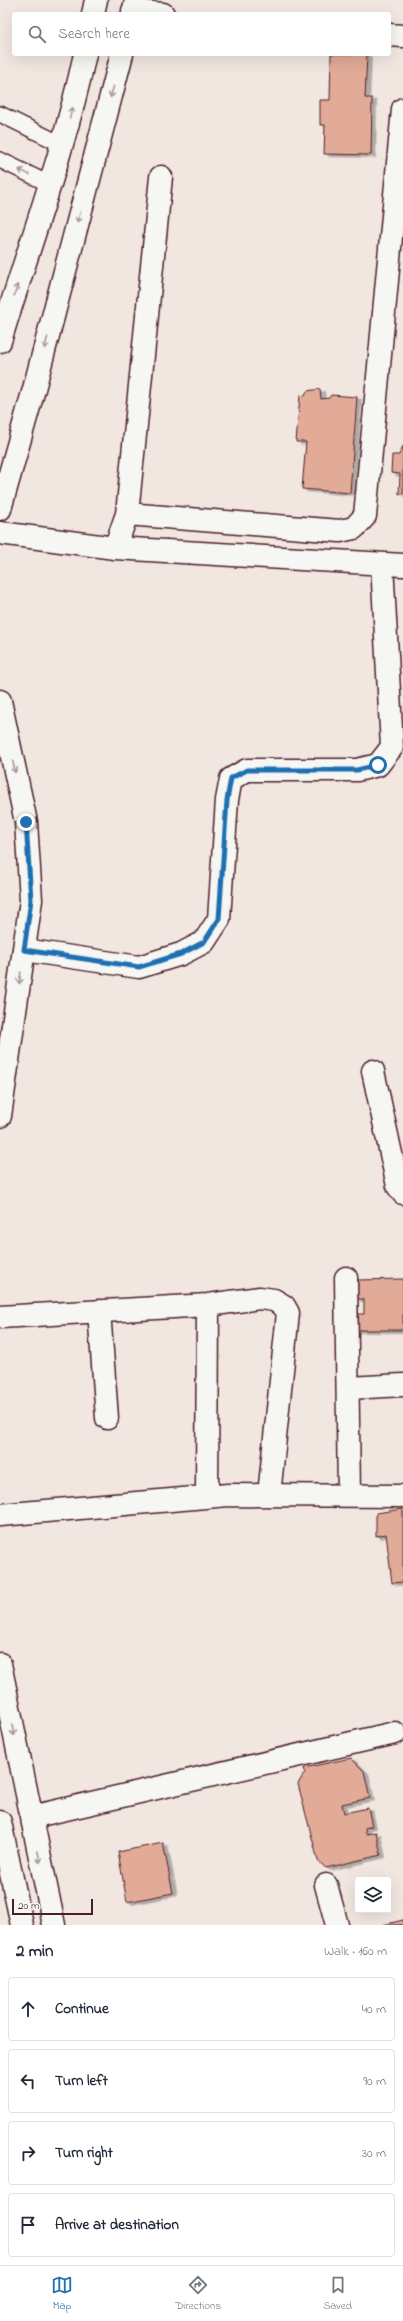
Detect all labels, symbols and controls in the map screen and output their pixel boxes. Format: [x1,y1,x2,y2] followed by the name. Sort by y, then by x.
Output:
[12,12,391,56] search box
[26,23,48,45] icon: search
[58,23,130,45] text: Search here
[108,85,116,98] one-way arrow
[68,107,76,120] one-way arrow
[19,168,31,175] one-way arrow
[75,211,83,224] one-way arrow
[13,284,20,297] one-way arrow
[42,336,50,349] one-way arrow
[369,756,387,774] route start
[11,760,19,773] one-way arrow
[17,813,35,831] route end
[16,971,24,984] one-way arrow
[10,1723,18,1736] one-way arrow
[36,1851,44,1864] one-way arrow
[355,1877,391,1913] map controls
[355,1877,391,1913] button: layers
[12,1897,93,1916] scale bar
[18,1898,40,1914] text: 20 m
[16,1939,53,1964] text: 2 min
[324,1942,387,1961] text: Walk · 160 m
[17,1998,39,2020] icon: ahead
[55,1998,109,2020] text: Continue
[362,2000,386,2019] text: 40 m
[17,2070,39,2092] icon: left
[55,2070,108,2092] text: Turn left
[363,2072,386,2091] text: 90 m
[17,2142,39,2164] icon: right
[55,2142,113,2164] text: Turn right
[362,2144,386,2163] text: 30 m
[17,2214,39,2236] icon: arrive
[55,2214,179,2236] text: Arrive at destination
[51,2274,73,2314] tab: Map
[175,2274,221,2314] tab: Directions
[323,2274,352,2314] tab: Saved

